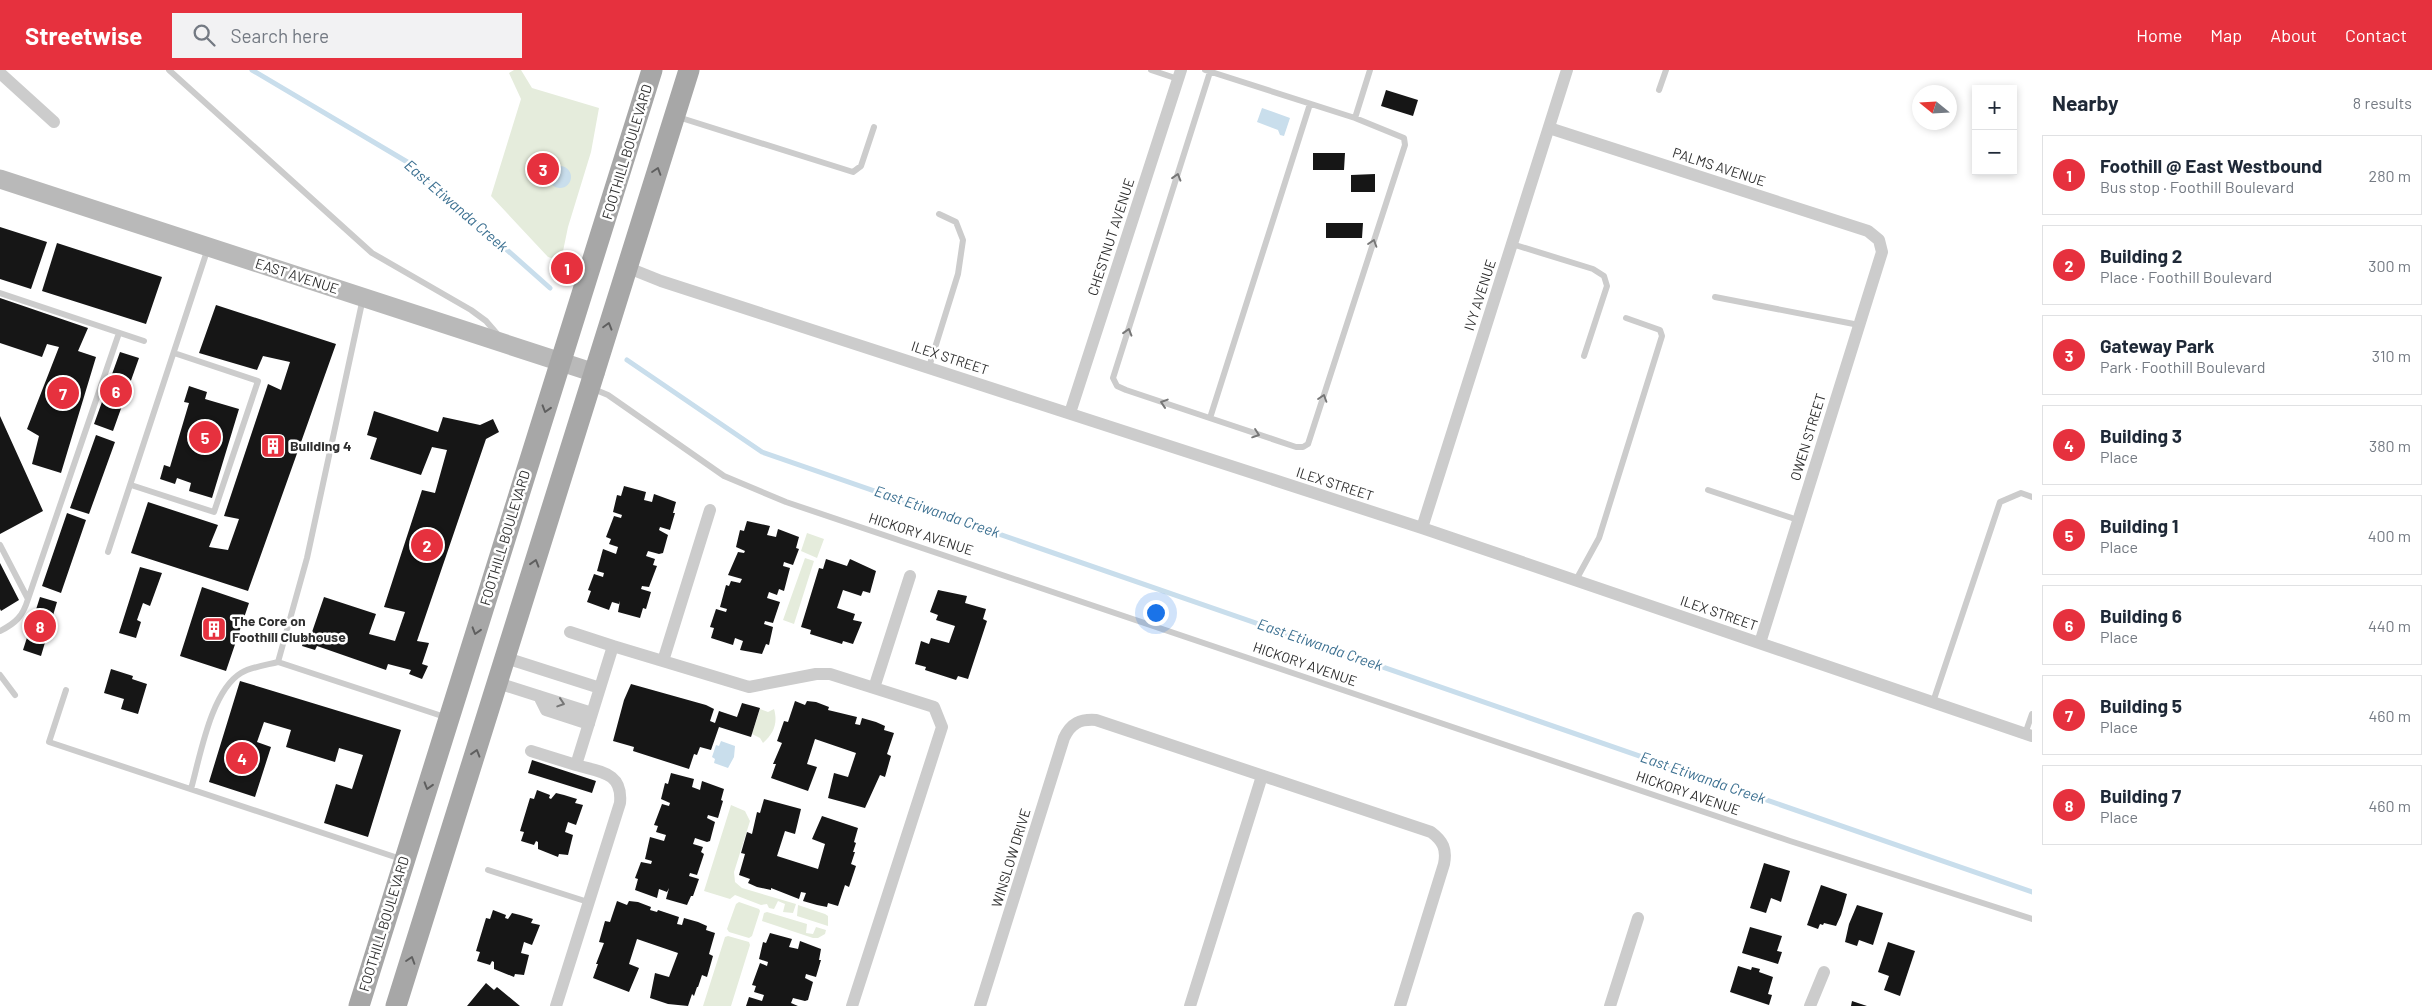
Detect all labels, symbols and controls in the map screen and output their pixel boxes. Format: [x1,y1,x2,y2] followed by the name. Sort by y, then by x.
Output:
[172,13,522,58] search box
[25,21,142,50] text: Streetwise
[190,21,218,49] icon: search
[230,24,329,47] text: Search here
[2136,24,2182,46] text: Home
[2210,24,2242,46] text: Map
[2270,24,2317,46] text: About
[2345,24,2407,46] text: Contact
[598,82,655,221] street label: FOOTHILL BOULEVARD
[1912,85,1957,130] north arrow
[1972,85,2017,175] map controls
[1972,85,2017,130] button: +
[2052,90,2118,115] text: Nearby
[2353,93,2412,112] text: 8 results
[1972,130,2017,175] button: −
[1671,143,1768,190] street label: PALMS AVENUE
[527,150,559,188] pin: 3
[2100,154,2322,177] text: Foothill @ East Westbound
[401,155,513,256] water label: East Etiwanda Creek
[2066,166,2072,185] text: 1
[2369,166,2411,185] text: 280 m
[651,167,661,176] one-way arrow
[1171,173,1181,181] one-way arrow
[1083,176,1138,298] street label: CHESTNUT AVENUE
[2100,177,2294,196] text: Bus stop · Foothill Boulevard
[1368,239,1378,248] one-way arrow
[2100,244,2183,267] text: Building 2
[551,249,583,287] pin: 1
[253,254,341,297] street label: EAST AVENUE
[2065,256,2073,275] text: 2
[2368,256,2411,275] text: 300 m
[1460,257,1499,333] street label: IVY AVENUE
[2100,267,2272,286] text: Place · Foothill Boulevard
[603,323,613,331] one-way arrow
[1123,328,1133,336] one-way arrow
[2100,334,2214,357] text: Gateway Park
[909,337,991,378] street label: ILEX STREET
[2065,346,2073,365] text: 3
[2372,346,2411,365] text: 310 m
[2100,357,2266,376] text: Park · Foothill Boulevard
[100,372,132,410] pin: 6
[47,374,79,412] pin: 7
[1786,391,1829,483] street label: OWEN STREET
[1317,394,1327,402] one-way arrow
[1160,398,1169,408] one-way arrow
[542,404,552,412] one-way arrow
[189,418,221,456] pin: 5
[2100,424,2182,447] text: Building 3
[1252,428,1260,438] one-way arrow
[260,433,286,459] building icon: Building 4
[2064,436,2074,455] text: 4
[2369,436,2411,455] text: 380 m
[290,437,351,454] place label: Building 4
[2100,447,2138,466] text: Place
[1294,463,1376,504] street label: ILEX STREET
[476,468,533,607] street label: FOOTHILL BOULEVARD
[872,481,1003,541] water label: East Etiwanda Creek
[867,509,976,558] street label: HICKORY AVENUE
[2100,514,2179,537] text: Building 1
[411,526,443,564] pin: 2
[2065,526,2073,545] text: 5
[2368,526,2411,545] text: 400 m
[2100,537,2138,556] text: Place
[530,560,540,568] one-way arrow
[1678,591,1760,634] street label: ILEX STREET
[1143,600,1169,626] your location
[2100,604,2182,627] text: Building 6
[24,607,56,645] pin: 8
[232,612,346,645] place label: The Core on Foothill Clubhouse
[1255,614,1386,674] water label: East Etiwanda Creek
[201,616,227,642] building icon: The Core on Foothill Clubhouse
[2065,616,2073,635] text: 6
[2368,616,2411,635] text: 440 m
[472,626,482,634] one-way arrow
[2100,627,2138,646] text: Place
[1251,638,1359,689] street label: HICKORY AVENUE
[2100,694,2182,717] text: Building 5
[557,697,565,707] one-way arrow
[2065,706,2073,725] text: 7
[2368,706,2411,725] text: 460 m
[2100,717,2138,736] text: Place
[226,739,258,777] pin: 4
[1638,747,1769,807] water label: East Etiwanda Creek
[470,750,480,758] one-way arrow
[1634,767,1742,818] street label: HICKORY AVENUE
[423,781,433,789] one-way arrow
[2100,784,2181,807] text: Building 7
[2065,796,2073,815] text: 8
[2368,796,2411,815] text: 460 m
[987,806,1034,909] street label: WINSLOW DRIVE
[2100,807,2138,826] text: Place
[355,854,412,993] street label: FOOTHILL BOULEVARD
[405,956,415,964] one-way arrow

